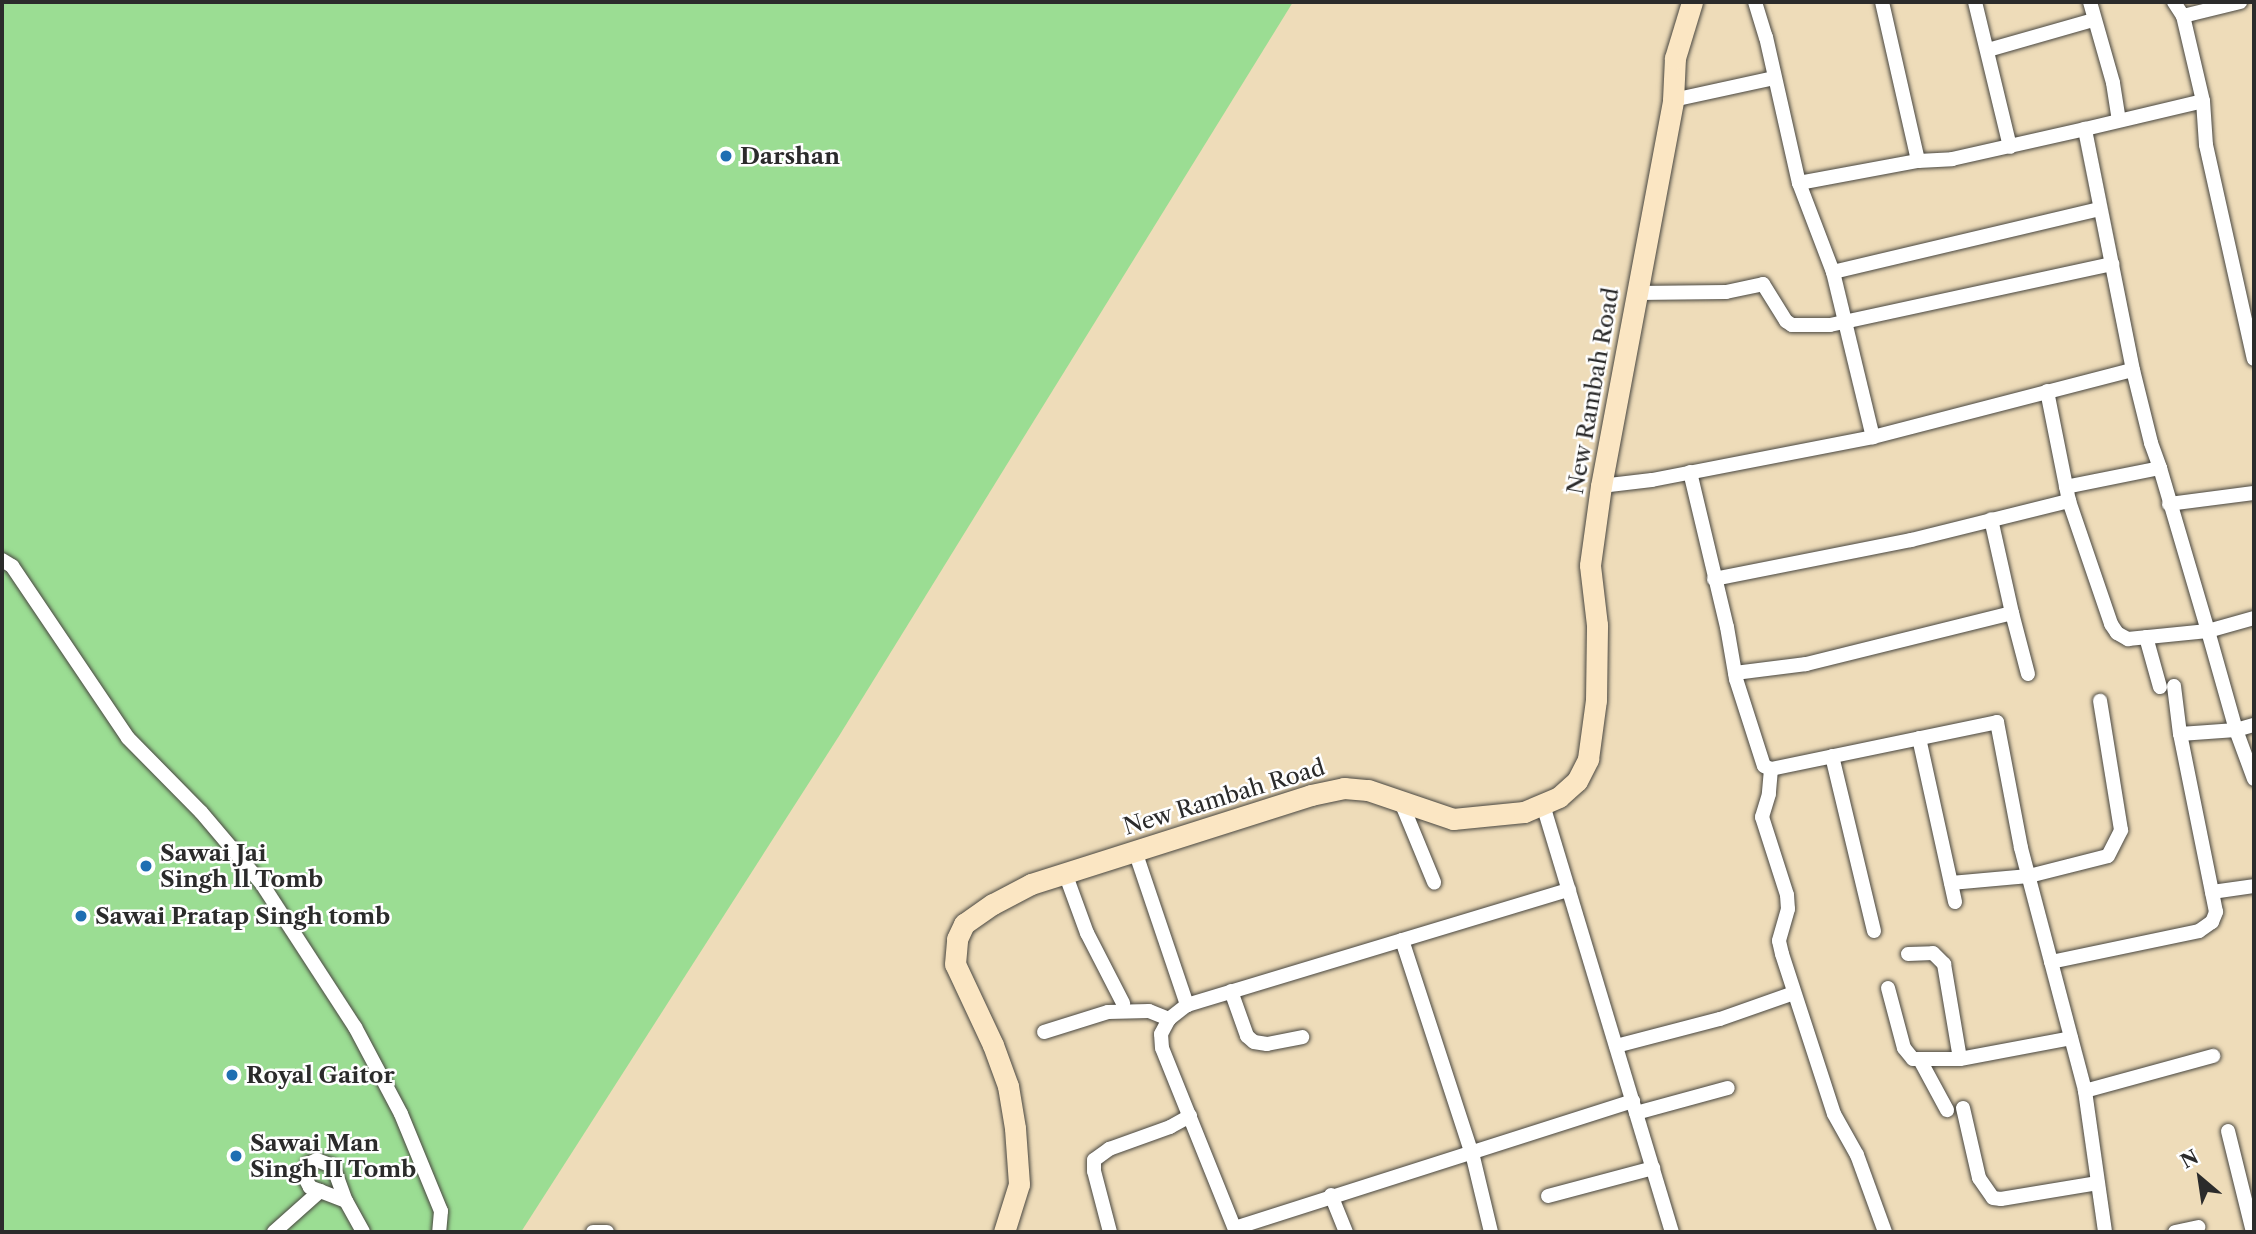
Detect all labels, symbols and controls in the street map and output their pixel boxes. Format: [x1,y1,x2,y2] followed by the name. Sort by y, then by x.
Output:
[740,142,840,170] place label: Darshan
[718,148,734,164] marker: Darshan
[1561,285,1625,497] street label: New Rambah Road
[1120,753,1328,841] street label: New Rambah Road
[160,839,324,893] place label: Sawai Jai Singh ll Tomb
[138,858,154,874] marker: Sawai Jai Singh ll Tomb
[95,902,390,930] place label: Sawai Pratap Singh tomb
[73,908,89,924] marker: Sawai Pratap Singh tomb
[246,1061,395,1089] place label: Royal Gaitor
[224,1067,240,1083] marker: Royal Gaitor
[250,1129,417,1183] place label: Sawai Man Singh II Tomb
[2165,1143,2235,1213] north arrow
[2177,1145,2202,1173] text: N
[228,1148,244,1164] marker: Sawai Man Singh II Tomb

